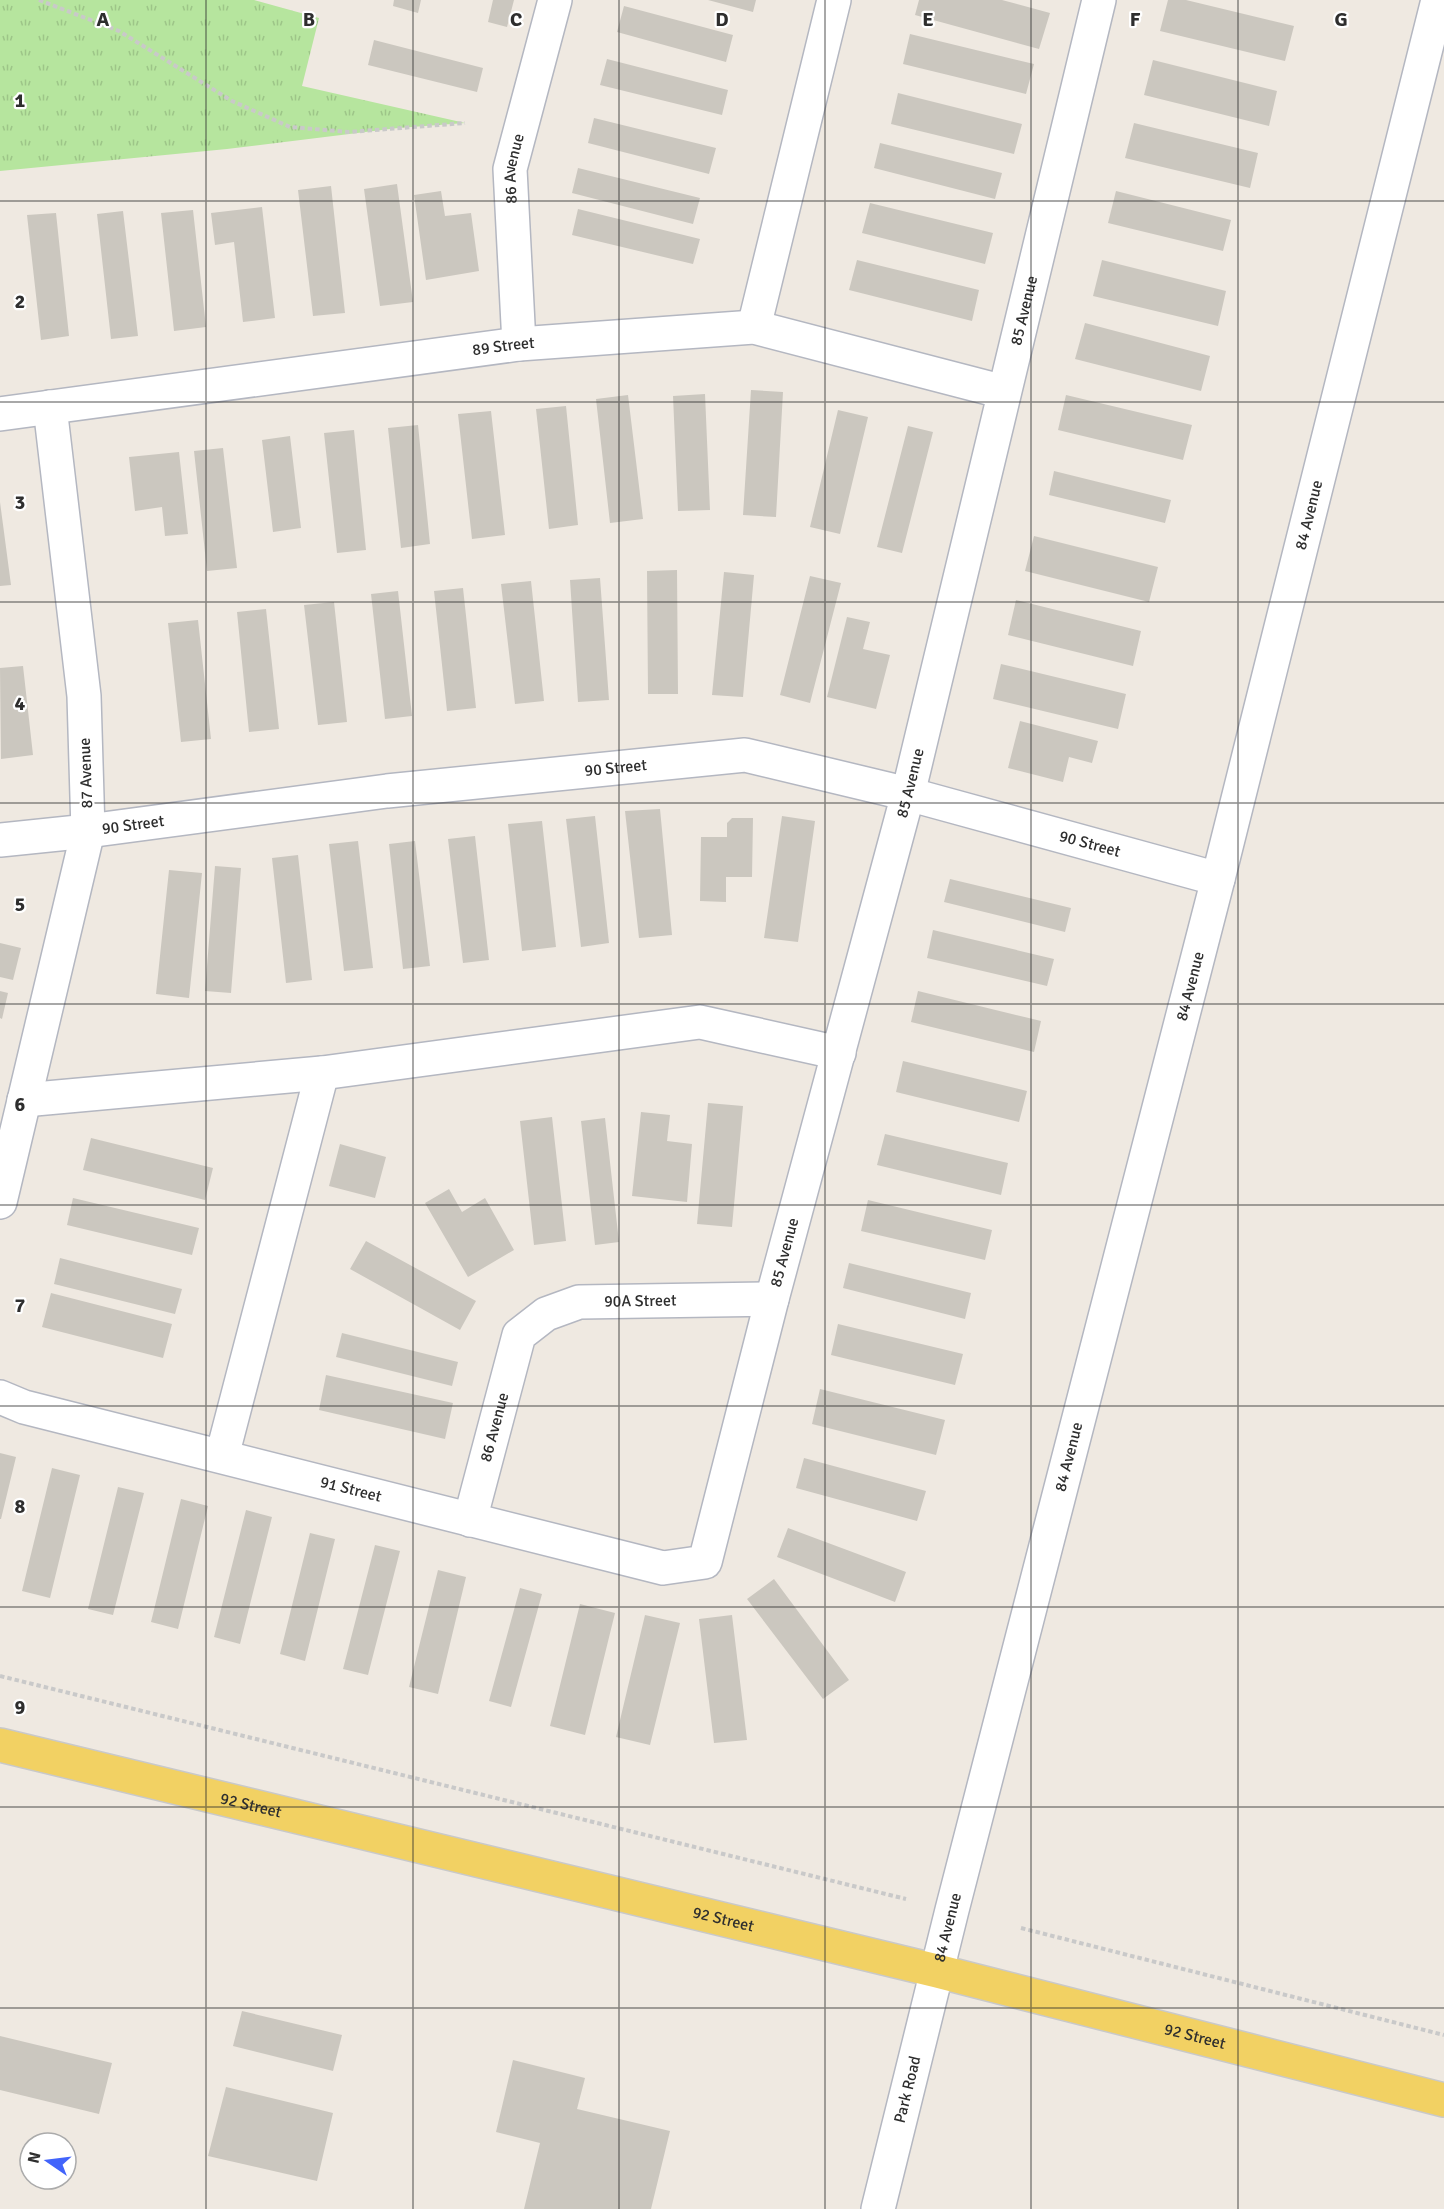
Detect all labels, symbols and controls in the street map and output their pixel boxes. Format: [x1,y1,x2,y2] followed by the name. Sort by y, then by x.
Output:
[97,7,110,32] text: A
[303,7,315,32] text: B
[510,7,522,32] text: C
[715,7,729,32] text: D
[922,7,934,32] text: E
[1130,7,1141,32] text: F
[1334,7,1348,32] text: G
[15,88,26,113] text: 1
[500,131,529,204] street label: 86 Avenue
[1006,274,1042,347] street label: 85 Avenue
[15,289,25,314] text: 2
[471,333,536,360] street label: 89 Street
[1291,478,1327,552] street label: 84 Avenue
[15,490,25,515] text: 3
[15,691,26,716] text: 4
[75,737,97,809] street label: 87 Avenue
[892,746,929,820] street label: 85 Avenue
[584,755,648,781] street label: 90 Street
[101,811,166,839] street label: 90 Street
[1057,826,1123,862] street label: 90 Street
[15,892,25,917] text: 5
[1172,949,1209,1023] street label: 84 Avenue
[15,1092,26,1117] text: 6
[766,1216,803,1289] street label: 85 Avenue
[604,1290,677,1312] street label: 90A Street
[15,1293,26,1318] text: 7
[476,1390,513,1464] street label: 86 Avenue
[1050,1420,1087,1494] street label: 84 Avenue
[318,1472,384,1507] street label: 91 Street
[15,1494,26,1519] text: 8
[15,1695,26,1720] text: 9
[218,1788,284,1823] street label: 92 Street
[929,1891,966,1964] street label: 84 Avenue
[691,1902,756,1937] street label: 92 Street
[1162,2019,1228,2054] street label: 92 Street
[890,2054,925,2125] street label: Park Road
[18,2131,78,2191] north arrow
[23,2150,45,2165] text: N

